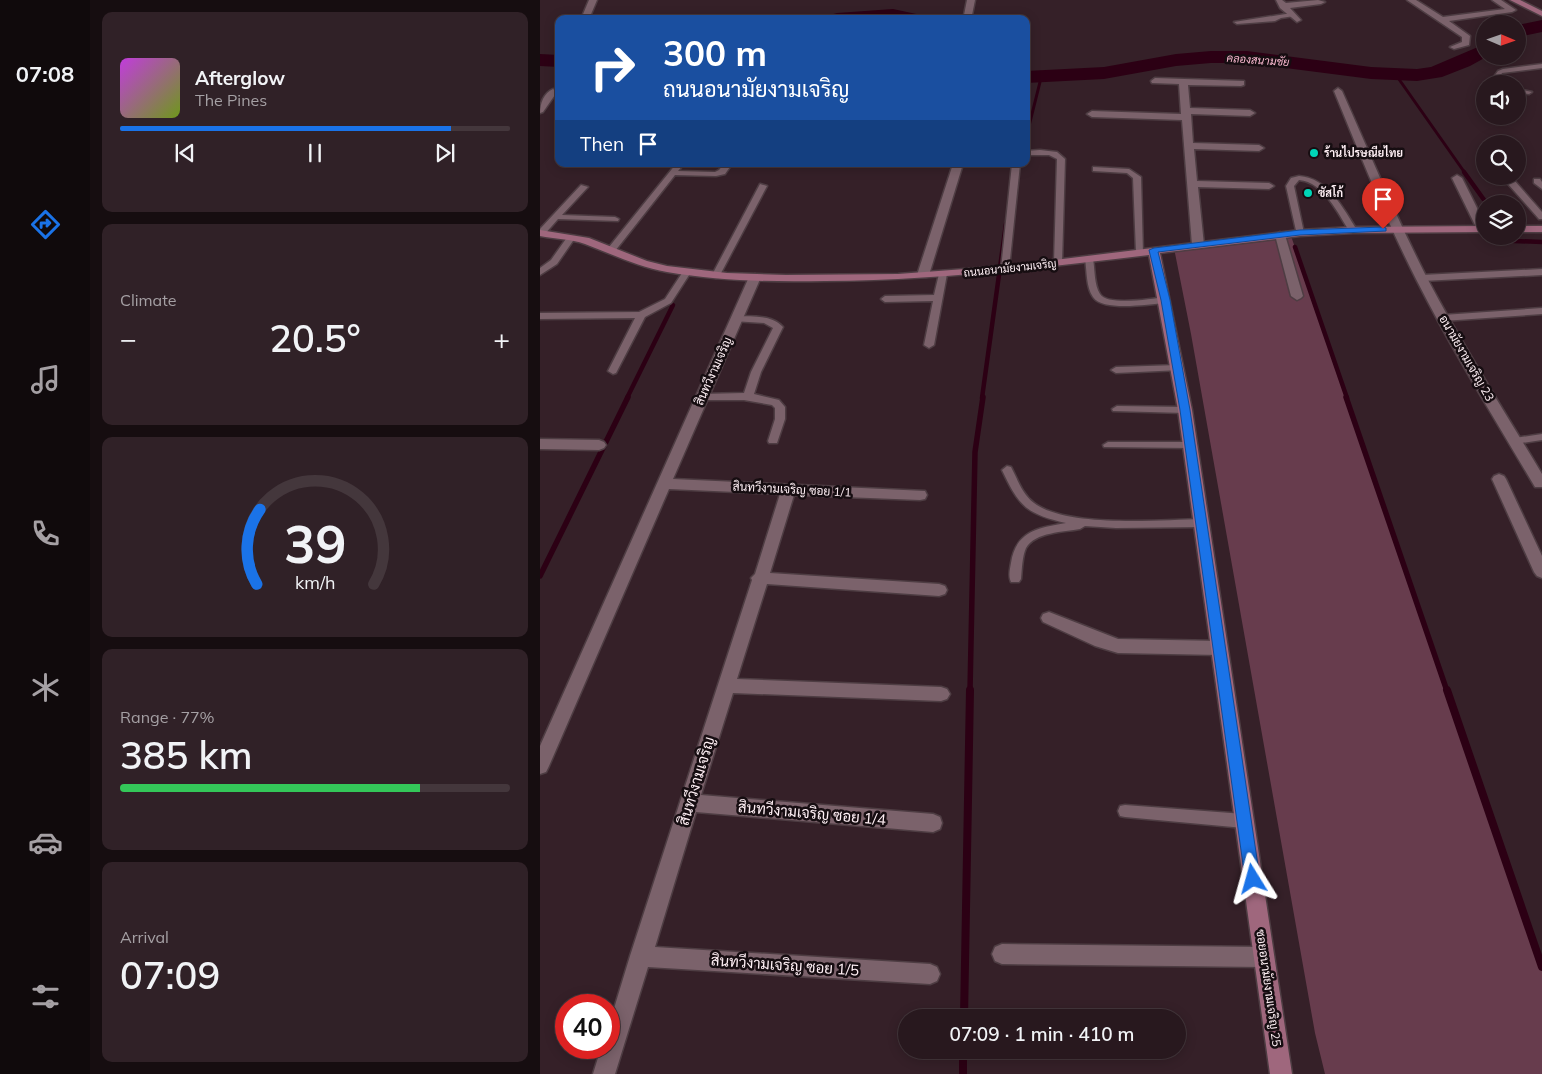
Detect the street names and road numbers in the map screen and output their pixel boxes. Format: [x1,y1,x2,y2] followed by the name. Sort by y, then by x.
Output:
[963,256,1057,280] street label: ถนนอนามัยงามเจริญ
[1436,312,1498,404] street label: อนามัยงามเจริญ 23
[691,334,735,408] street label: สินทวีงามเจริญ
[732,478,852,500] street label: สินทวีงามเจริญ ซอย 1/1
[673,734,719,828] street label: สินทวีงามเจริญ
[737,797,887,829] street label: สินทวีงามเจริญ ซอย 1/4
[1253,928,1285,1048] street label: ซอยอนามัยงามเจริญ 25
[710,950,860,980] street label: สินทวีงามเจริญ ซอย 1/5

